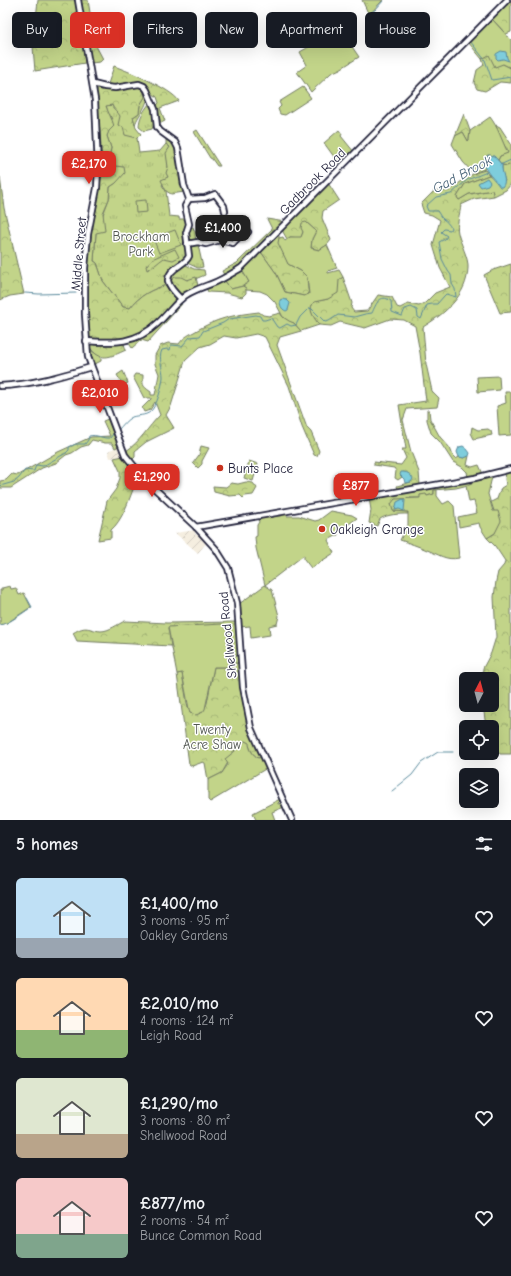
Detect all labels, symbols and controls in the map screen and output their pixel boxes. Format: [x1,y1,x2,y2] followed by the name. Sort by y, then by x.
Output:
[12,12,62,48] chip: Buy
[70,12,125,48] chip: Rent
[133,12,197,48] chip: Filters
[205,12,258,48] chip: New
[266,12,357,48] chip: Apartment
[365,12,430,48] chip: House
[276,145,349,218] street label: Gadbrook Road
[56,151,122,185] pin: £2,170
[430,152,495,197] water label: Gad Brook
[71,156,107,171] text: £2,170
[68,215,89,292] street label: Middle Street
[190,215,256,249] pin: £1,400
[204,220,242,235] text: £1,400
[113,229,169,259] park label: Brockham Park
[67,380,133,414] pin: £2,010
[81,385,119,400] text: £2,010
[228,461,293,476] place label: Bunts Place
[215,463,225,473] marker: Bunts Place
[119,464,185,498] pin: £1,290
[134,469,170,484] text: £1,290
[332,473,380,507] pin: £877
[343,478,369,493] text: £877
[330,522,424,537] place label: Oakleigh Grange
[317,524,327,534] marker: Oakleigh Grange
[215,591,240,679] street label: Shellwood Road
[459,672,499,712] north arrow
[459,672,499,808] map controls
[459,720,499,760] button: locate
[183,722,241,752] park label: Twenty Acre Shaw
[459,768,499,808] button: layers
[473,833,495,855] icon: filters
[16,835,78,854] text: 5 homes
[48,894,96,942] icon: home
[140,894,218,913] text: £1,400/mo
[473,907,495,929] icon: heart
[140,913,229,928] text: 3 rooms · 95 m²
[140,928,228,943] text: Oakley Gardens
[48,994,96,1042] icon: home
[140,994,219,1013] text: £2,010/mo
[473,1007,495,1029] icon: heart
[140,1013,233,1028] text: 4 rooms · 124 m²
[140,1028,202,1043] text: Leigh Road
[48,1094,96,1142] icon: home
[140,1094,218,1113] text: £1,290/mo
[473,1107,495,1129] icon: heart
[140,1113,230,1128] text: 3 rooms · 80 m²
[140,1128,227,1143] text: Shellwood Road
[48,1194,96,1242] icon: home
[140,1194,205,1213] text: £877/mo
[473,1207,495,1229] icon: heart
[140,1213,229,1228] text: 2 rooms · 54 m²
[140,1228,262,1243] text: Bunce Common Road

